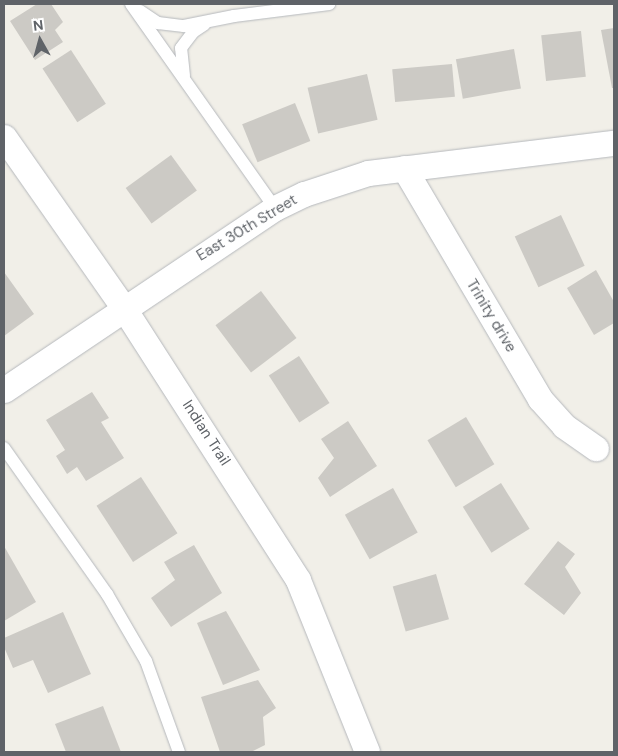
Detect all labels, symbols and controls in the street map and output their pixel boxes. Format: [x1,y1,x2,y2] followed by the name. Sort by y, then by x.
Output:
[15,15,65,65] north arrow
[32,16,44,35] text: N
[194,191,300,265] street label: East 30th Street
[462,276,520,356] street label: Trinity drive
[178,397,234,469] street label: Indian Trail

